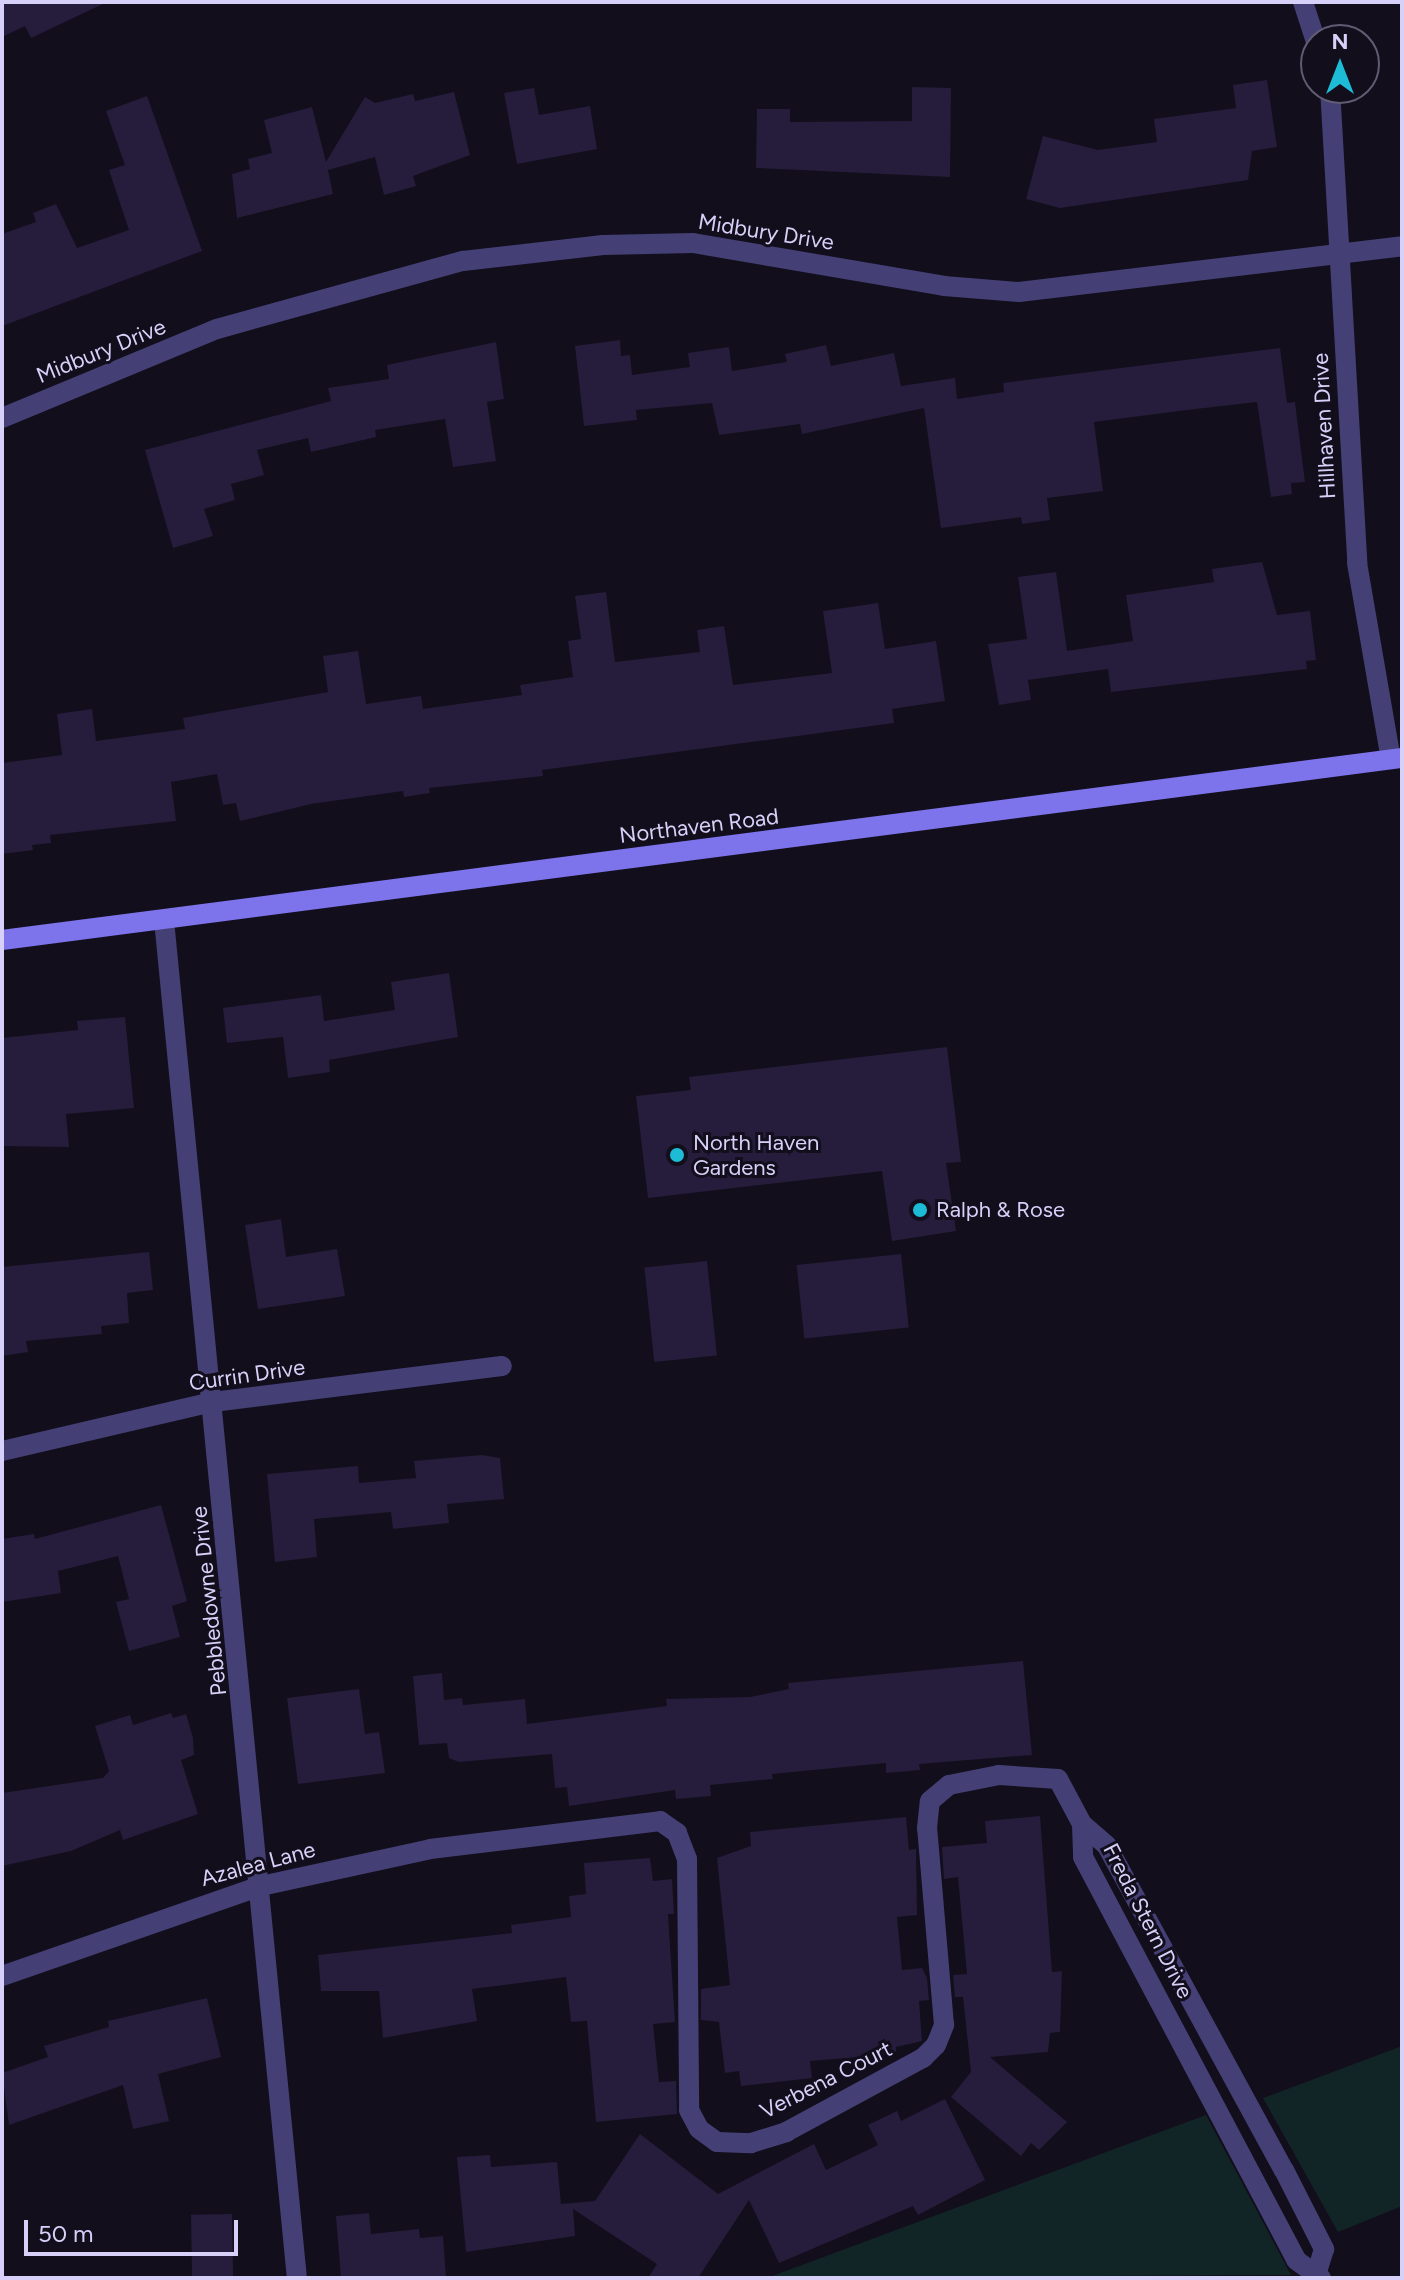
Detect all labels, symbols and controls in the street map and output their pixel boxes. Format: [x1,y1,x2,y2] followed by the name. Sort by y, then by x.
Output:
[1300,24,1380,104] north arrow
[1331,28,1349,55] text: N
[696,208,836,256] street label: Midbury Drive
[33,313,169,389] street label: Midbury Drive
[1307,352,1341,500] street label: Hillhaven Drive
[618,803,780,849] street label: Northaven Road
[693,1129,819,1180] place label: North Haven Gardens
[668,1146,686,1164] marker: North Haven Gardens
[936,1197,1065,1223] place label: Ralph & Rose
[911,1201,929,1219] marker: Ralph & Rose
[187,1354,307,1396] street label: Currin Drive
[186,1505,232,1697] street label: Pebbledowne Drive
[198,1836,318,1892] street label: Azalea Lane
[1098,1839,1198,2003] street label: Freda Stern Drive
[756,2035,896,2125] street label: Verbena Court
[28,2204,242,2254] scale bar
[38,2219,94,2248] text: 50 m

